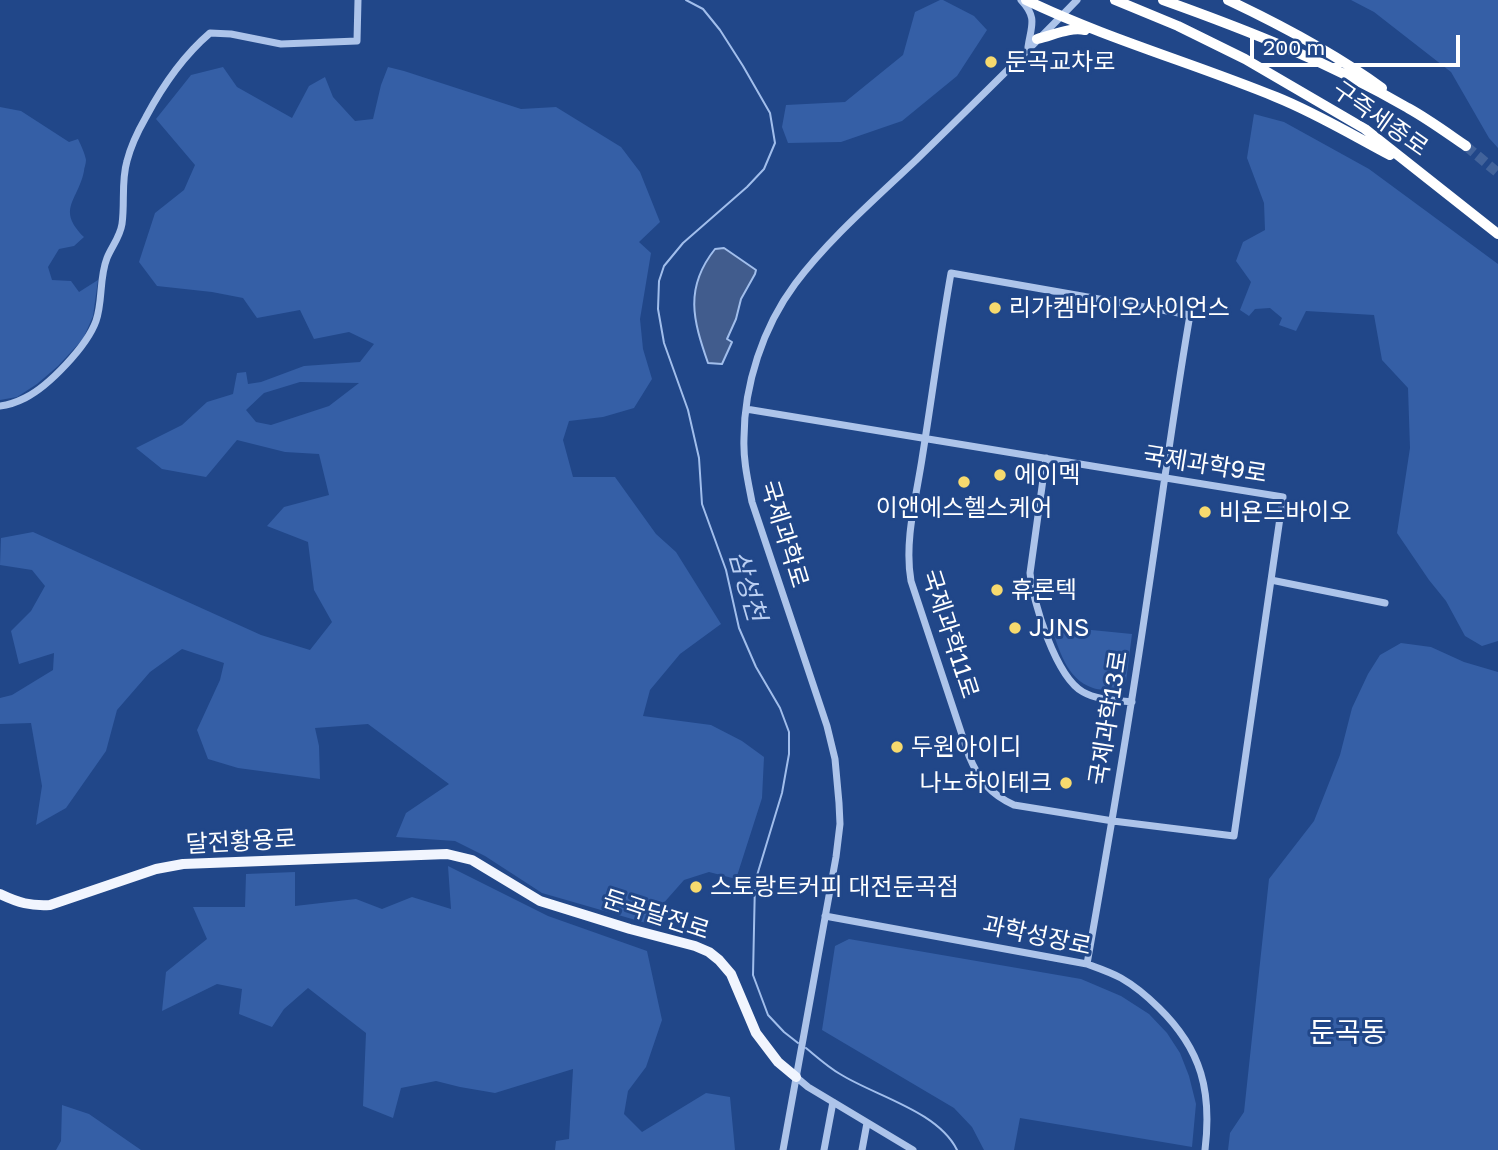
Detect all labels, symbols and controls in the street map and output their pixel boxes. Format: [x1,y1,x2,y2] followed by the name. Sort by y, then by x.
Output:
[1253,21,1463,65] scale bar
[1263,34,1325,60] text: 200 m
[1005,48,1115,76] place label: 둔곡교차로
[983,54,999,70] marker: 둔곡교차로
[1327,76,1433,162] street label: 구즉세종로
[1009,294,1230,322] place label: 리가켐바이오사이언스
[987,300,1003,316] marker: 리가켐바이오사이언스
[1141,441,1269,489] street label: 국제과학9로
[1014,461,1080,489] place label: 에이멕
[992,467,1008,483] marker: 에이멕
[956,474,972,490] marker: 이앤에스헬스케어
[754,477,814,591] street label: 국제과학로
[876,494,1052,522] place label: 이앤에스헬스케어
[1219,498,1351,526] place label: 비욘드바이오
[1197,504,1213,520] marker: 비욘드바이오
[722,547,772,625] water label: 삼성천
[916,566,984,702] street label: 국제과학11로
[1011,576,1077,604] place label: 휴론텍
[989,582,1005,598] marker: 휴론텍
[1029,614,1089,642] place label: JJNS
[1007,620,1023,636] marker: JJNS
[1084,649,1134,787] street label: 국제과학13로
[911,733,1021,761] place label: 두원아이디
[889,739,905,755] marker: 두원아이디
[920,769,1052,797] place label: 나노하이테크
[1058,775,1074,791] marker: 나노하이테크
[185,825,297,859] street label: 달전황용로
[710,873,959,901] place label: 스토랑트커피 대전둔곡점
[688,879,704,895] marker: 스토랑트커피 대전둔곡점
[599,884,713,946] street label: 둔곡달전로
[980,910,1094,962] street label: 과학성장로
[1309,1016,1387,1050] district label: 둔곡동

